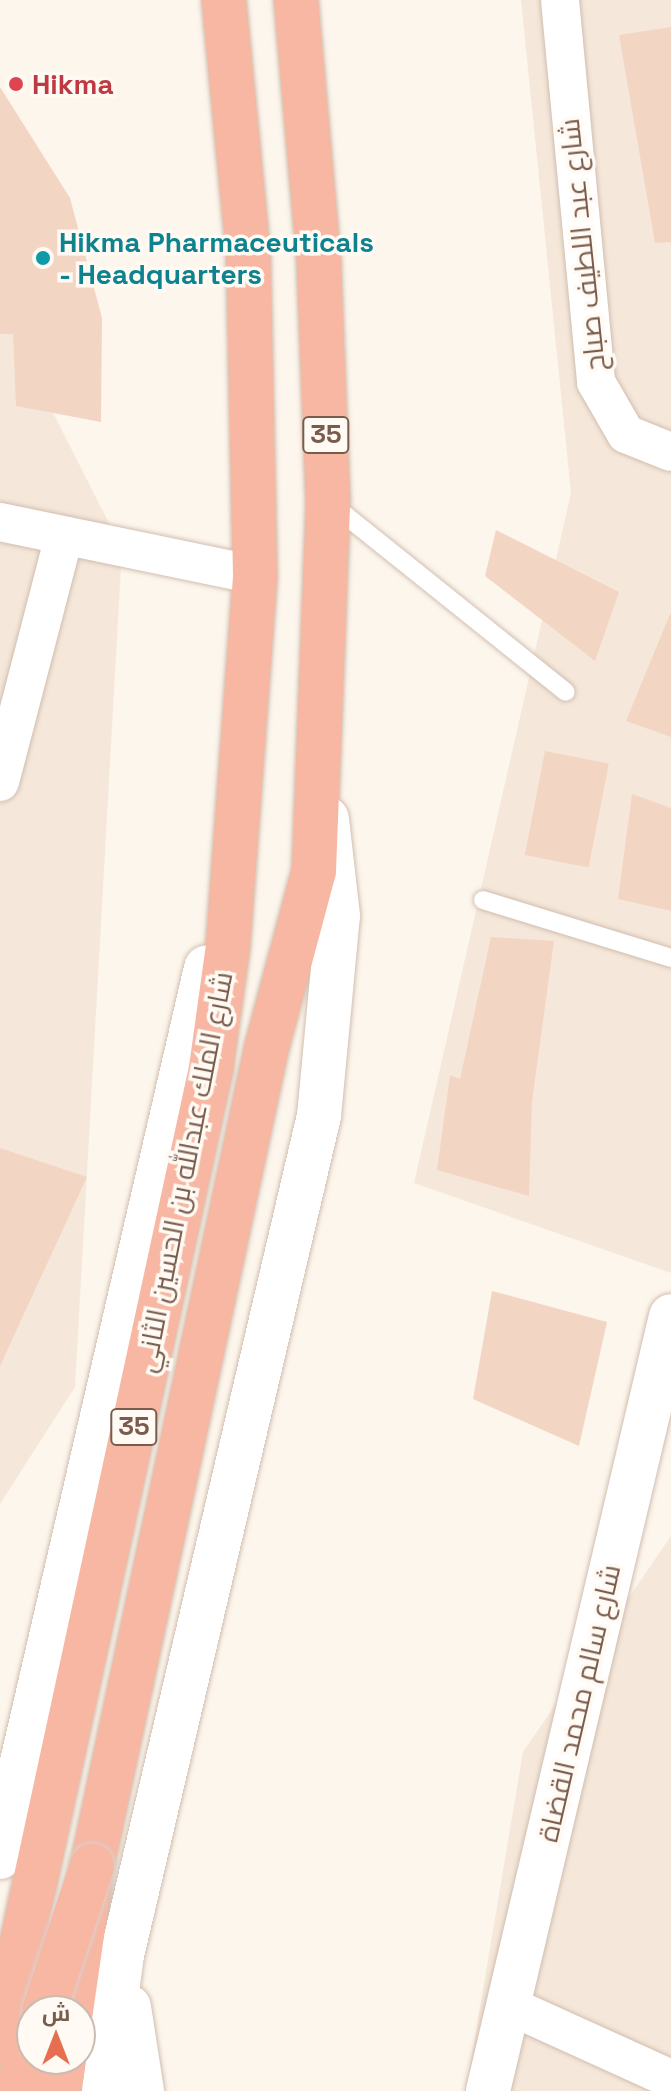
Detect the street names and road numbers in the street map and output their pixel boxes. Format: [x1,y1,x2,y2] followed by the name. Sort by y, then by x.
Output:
[552,117,612,373] street label: شارع عبد اللطيف صباح
[302,413,350,457] road number: 35
[129,969,239,1375] street label: شارع الملك عبدالله بن الحسين الثاني
[110,1405,158,1449] road number: 35
[531,1561,627,1845] street label: شارع سالم محمد القضاة

